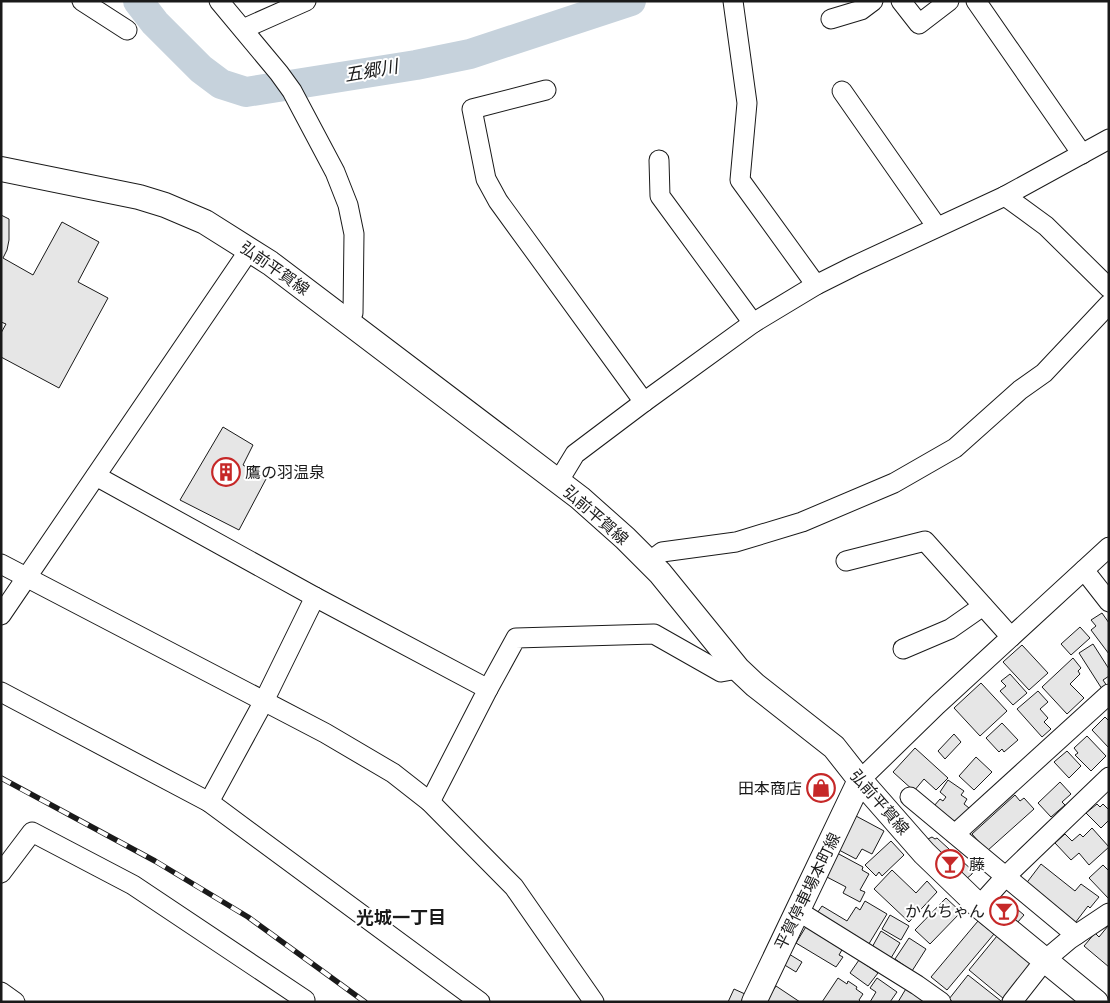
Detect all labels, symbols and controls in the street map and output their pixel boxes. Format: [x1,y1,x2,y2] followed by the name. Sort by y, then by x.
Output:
[342,54,402,88] water label: 五郷川
[235,237,314,301] street label: 弘前平賀線
[211,457,241,487] building icon: 鷹の羽温泉
[245,462,325,484] place label: 鷹の羽温泉
[558,481,633,550] street label: 弘前平賀線
[845,765,914,840] street label: 弘前平賀線
[806,773,836,803] shop icon: 田本商店
[738,778,802,800] place label: 田本商店
[770,829,846,954] street label: 平賀停車場本町線
[935,849,965,879] bar icon: 藤
[969,854,985,876] place label: 藤
[989,896,1019,926] bar icon: かんちゃん
[905,901,985,923] place label: かんちゃん
[356,906,446,930] district label: 光城一丁目

